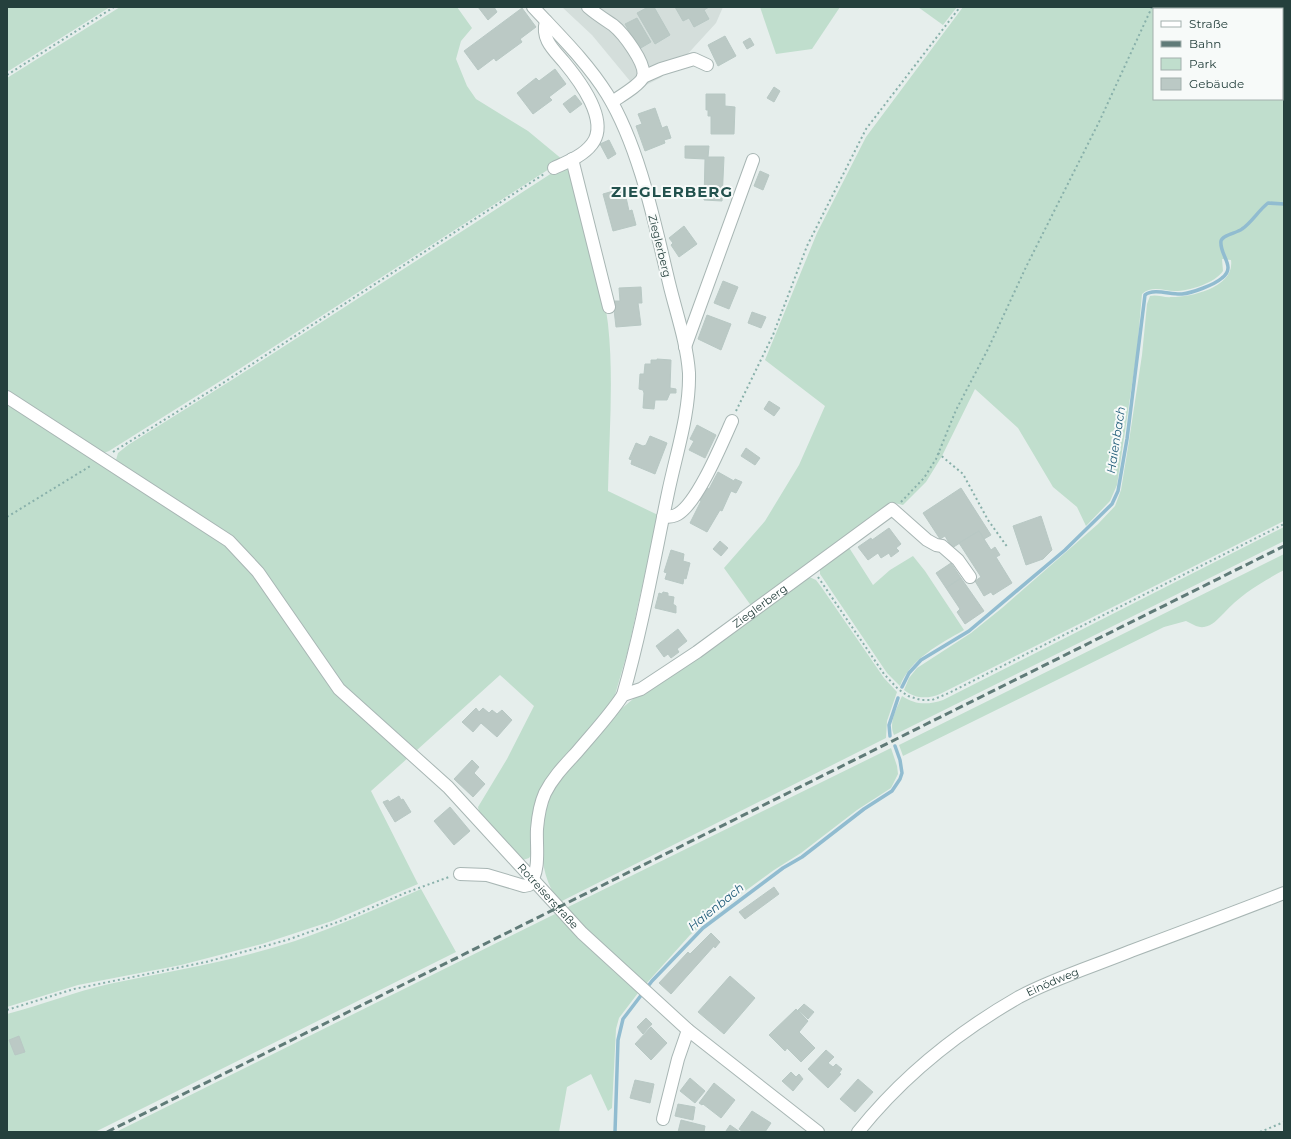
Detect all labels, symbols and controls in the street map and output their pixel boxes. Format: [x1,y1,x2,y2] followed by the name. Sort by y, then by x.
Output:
[1153,8,1283,100] legend
[1189,16,1228,31] text: Straße
[1189,36,1221,51] text: Bahn
[1189,56,1217,71] text: Park
[1189,76,1244,91] text: Gebäude
[611,182,733,201] district label: ZIEGLERBERG
[645,213,675,279] street label: Zieglerberg
[1103,405,1128,474] water label: Haienbach
[730,581,790,631] street label: Zieglerberg
[515,860,582,932] street label: Rotreiserstraße
[685,880,747,934] water label: Haienbach
[1024,965,1081,999] street label: Einödweg

